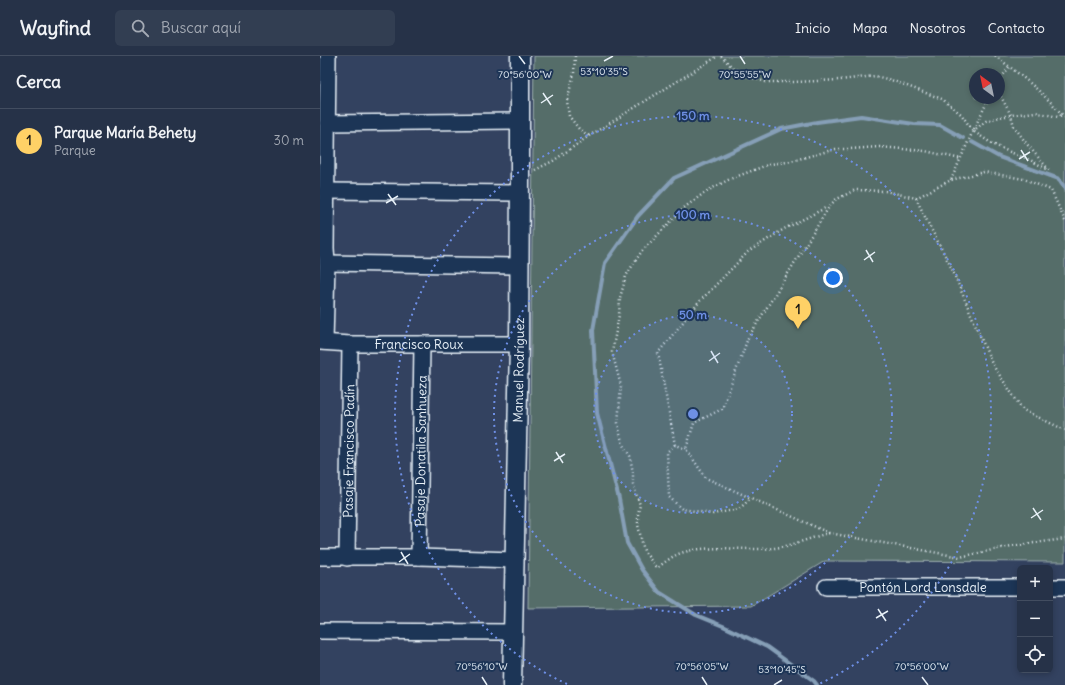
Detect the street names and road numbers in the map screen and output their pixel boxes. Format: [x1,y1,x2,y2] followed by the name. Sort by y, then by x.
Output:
[509,317,528,423] street label: Manuel Rodríguez
[375,336,464,353] street label: Francisco Roux
[411,375,431,527] street label: Pasaje Donatila Sanhueza
[340,384,358,518] street label: Pasaje Francisco Padín
[859,579,987,596] street label: Pontón Lord Lonsdale

